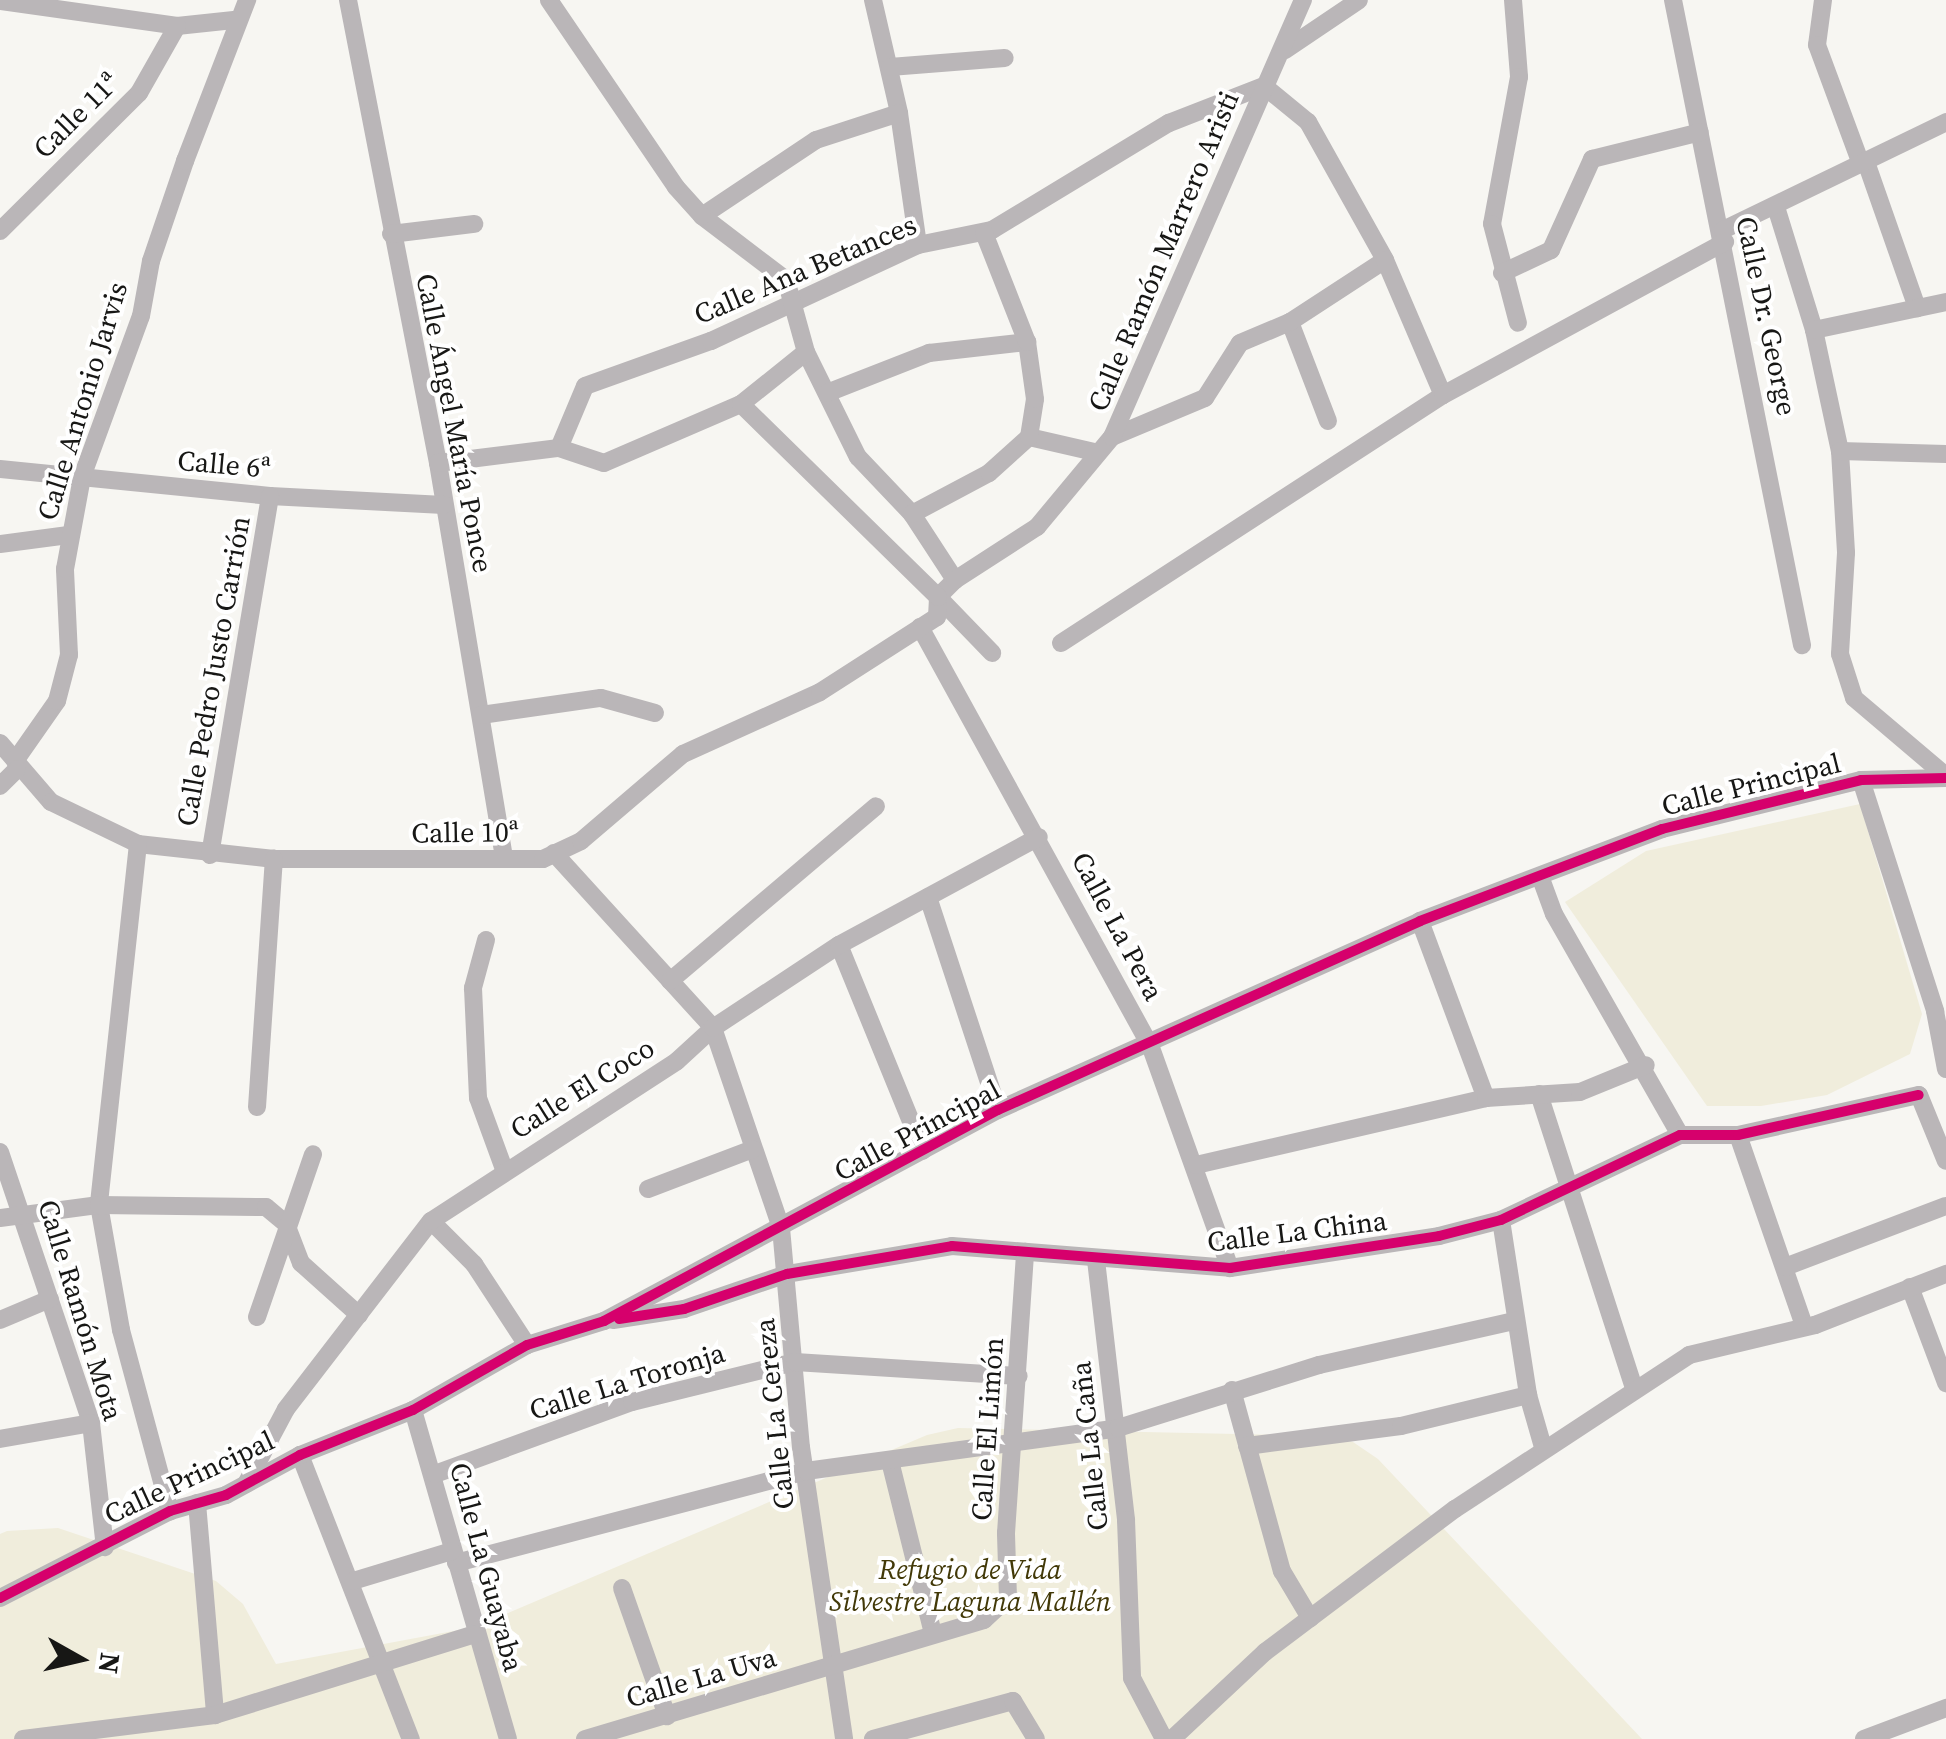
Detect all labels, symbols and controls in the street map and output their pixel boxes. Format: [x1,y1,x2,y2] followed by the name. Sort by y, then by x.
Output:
[26,65,126,165] street label: Calle 11ª
[1080,86,1246,416] street label: Calle Ramón Marrero Aristi
[689,207,921,331] street label: Calle Ana Betances
[1730,214,1804,418] street label: Calle Dr. George
[410,271,500,575] street label: Calle Ángel María Ponce
[30,278,134,524] street label: Calle Antonio Jarvis
[176,443,272,485] street label: Calle 6ª
[169,513,257,829] street label: Calle Pedro Justo Carrión
[1658,746,1844,822] street label: Calle Principal
[411,814,519,850] street label: Calle 10ª
[1065,846,1171,1006] street label: Calle La Pera
[504,1031,660,1145] street label: Calle El Coco
[828,1072,1006,1188] street label: Calle Principal
[31,1196,131,1424] street label: Calle Ramón Mota
[1205,1203,1389,1259] street label: Calle La China
[747,1317,801,1511] street label: Calle La Cereza
[525,1335,729,1427] street label: Calle La Toronja
[964,1336,1010,1522] street label: Calle El Limón
[1063,1360,1115,1532] street label: Calle La Caña
[99,1423,279,1531] street label: Calle Principal
[443,1459,531,1675] street label: Calle La Guayaba
[829,1552,1111,1618] park label: Refugio de Vida Silvestre Laguna Mallén
[30,1609,130,1709] north arrow
[622,1640,780,1714] street label: Calle La Uva
[89,1650,130,1676] text: N

